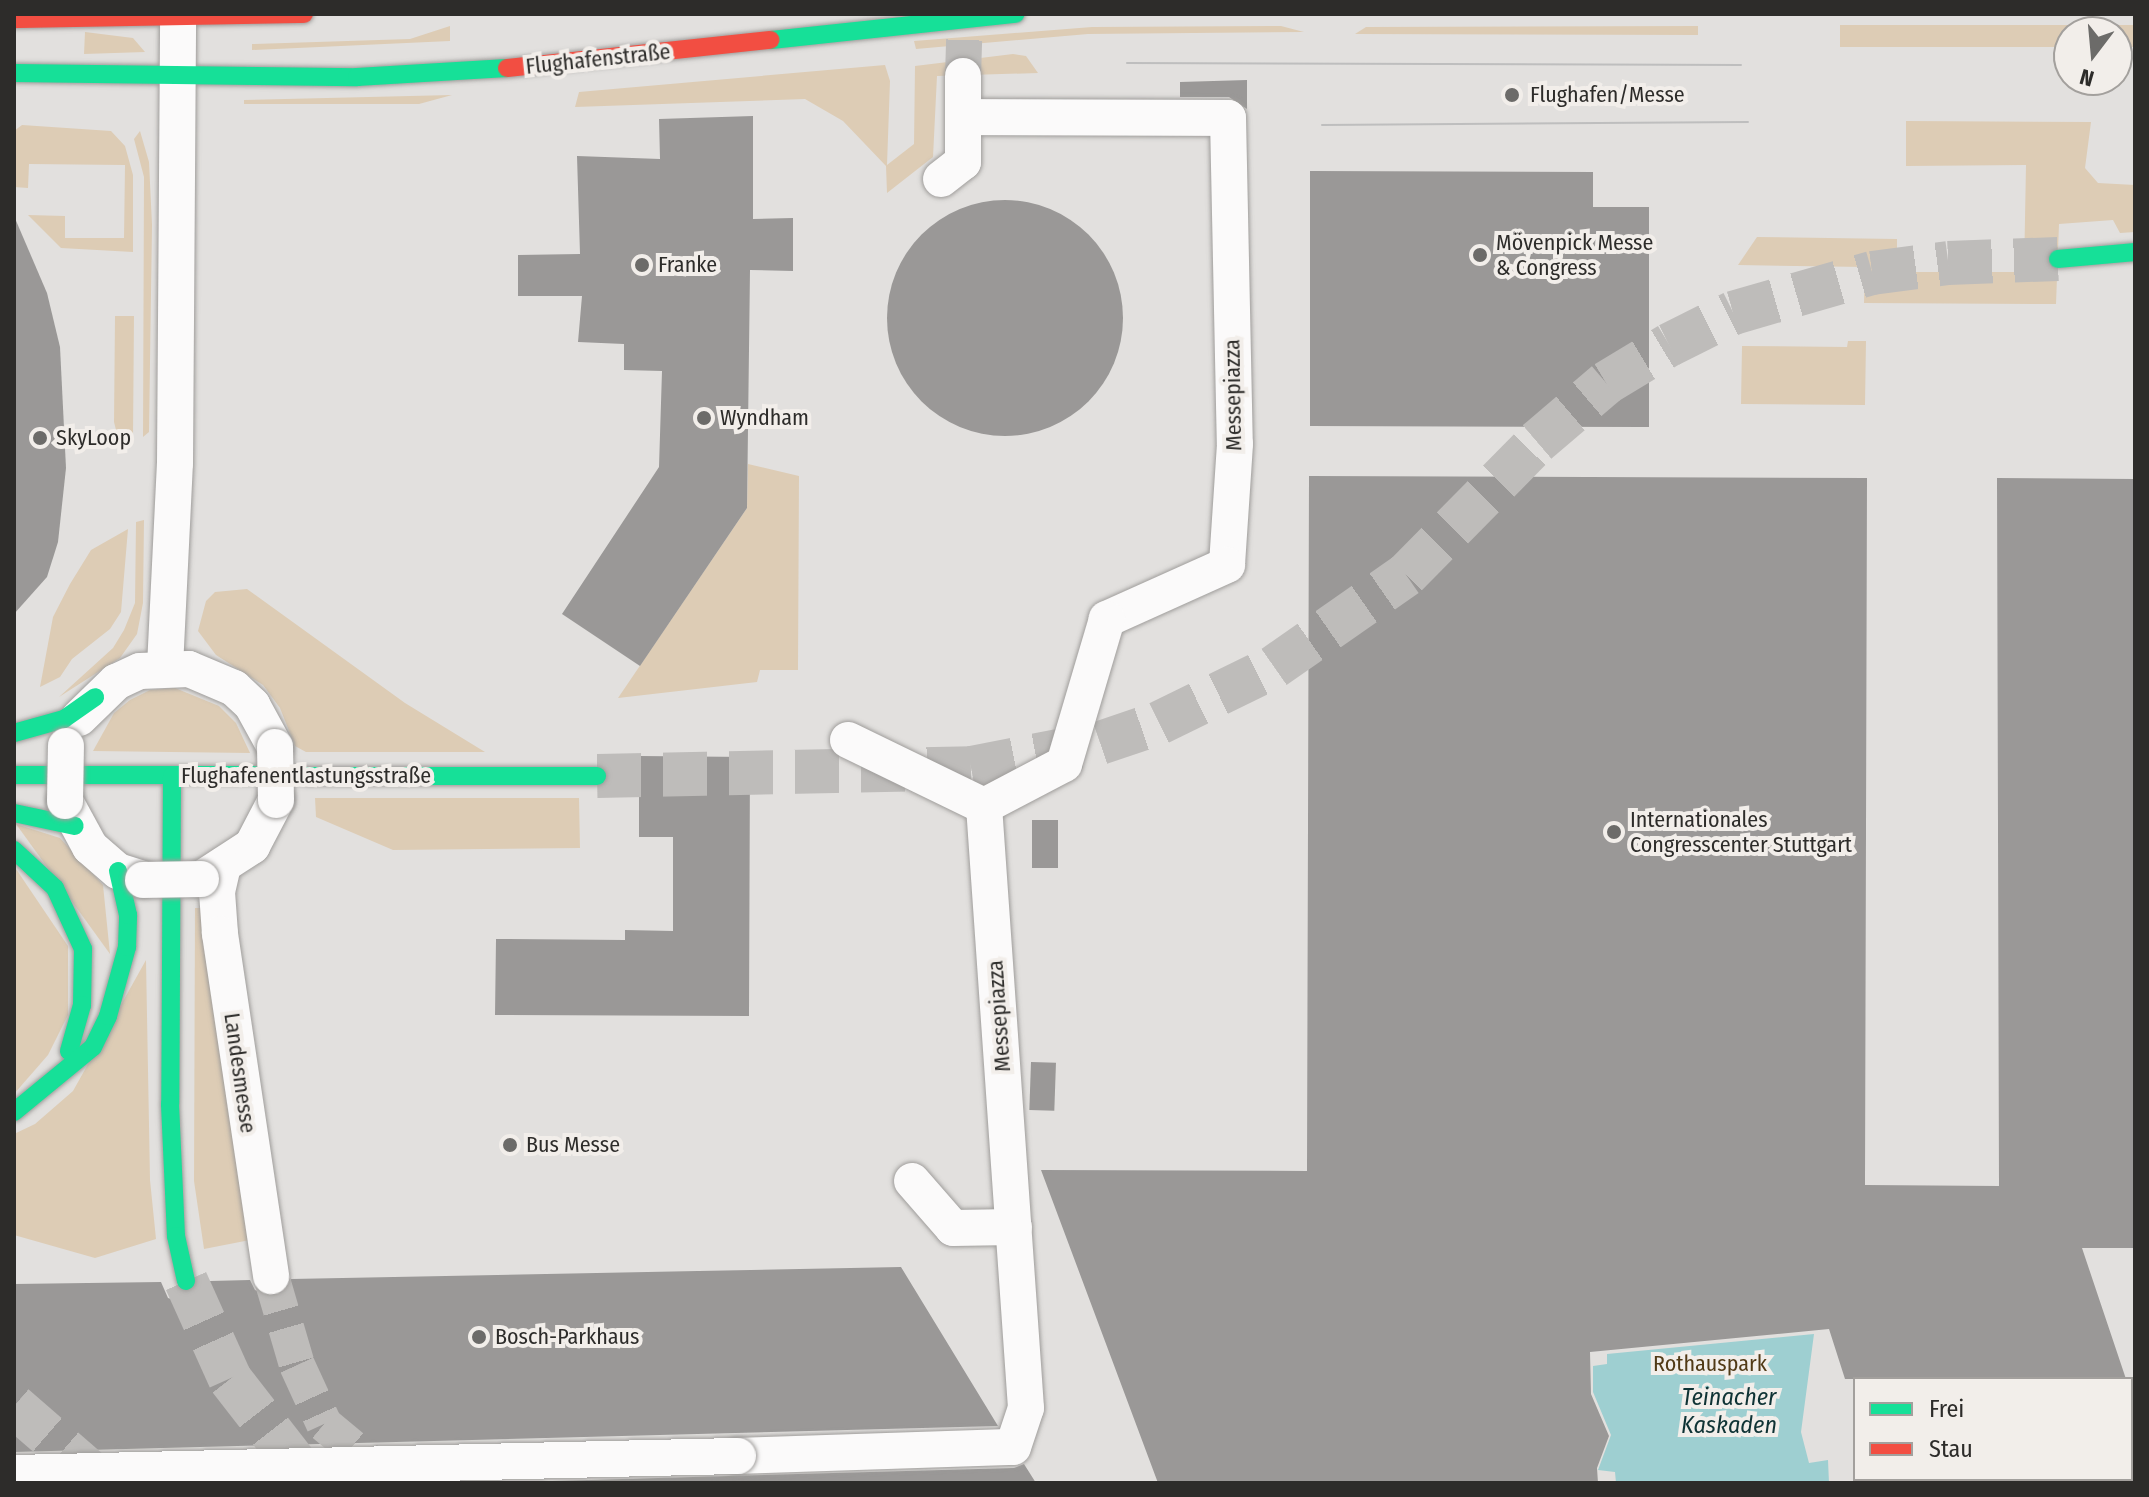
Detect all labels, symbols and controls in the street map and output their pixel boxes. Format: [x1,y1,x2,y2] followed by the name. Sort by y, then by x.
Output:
[2053,16,2133,96] north arrow
[524,38,672,80] street label: Flughafenstraße
[2077,63,2097,92] text: N
[1530,82,1685,108] place label: Flughafen/Messe
[1501,84,1523,106] marker: Flughafen/Messe
[1496,229,1653,280] place label: Mövenpick Messe & Congress
[1471,246,1489,264] marker: Mövenpick Messe & Congress
[658,252,717,278] place label: Franke
[633,256,651,274] marker: Franke
[1219,339,1247,451] street label: Messepiazza
[720,405,809,431] place label: Wyndham
[695,409,713,427] marker: Wyndham
[56,425,131,451] place label: SkyLoop
[31,429,49,447] marker: SkyLoop
[181,763,431,789] street label: Flughafenentlastungsstraße
[1630,806,1852,858] place label: Internationales Congresscenter Stuttgart
[1605,823,1623,841] marker: Internationales Congresscenter Stuttgart
[982,959,1016,1073] street label: Messepiazza
[218,1011,262,1135] street label: Landesmesse
[526,1132,620,1158] place label: Bus Messe
[501,1136,519,1154] marker: Bus Messe
[495,1324,639,1350] place label: Bosch-Parkhaus
[470,1328,488,1346] marker: Bosch-Parkhaus
[1653,1351,1767,1377] park label: Rothauspark
[1853,1377,2133,1481] legend
[1681,1384,1777,1440] water label: Teinacher Kaskaden
[1929,1395,1964,1423] text: Frei
[1929,1435,1973,1463] text: Stau

